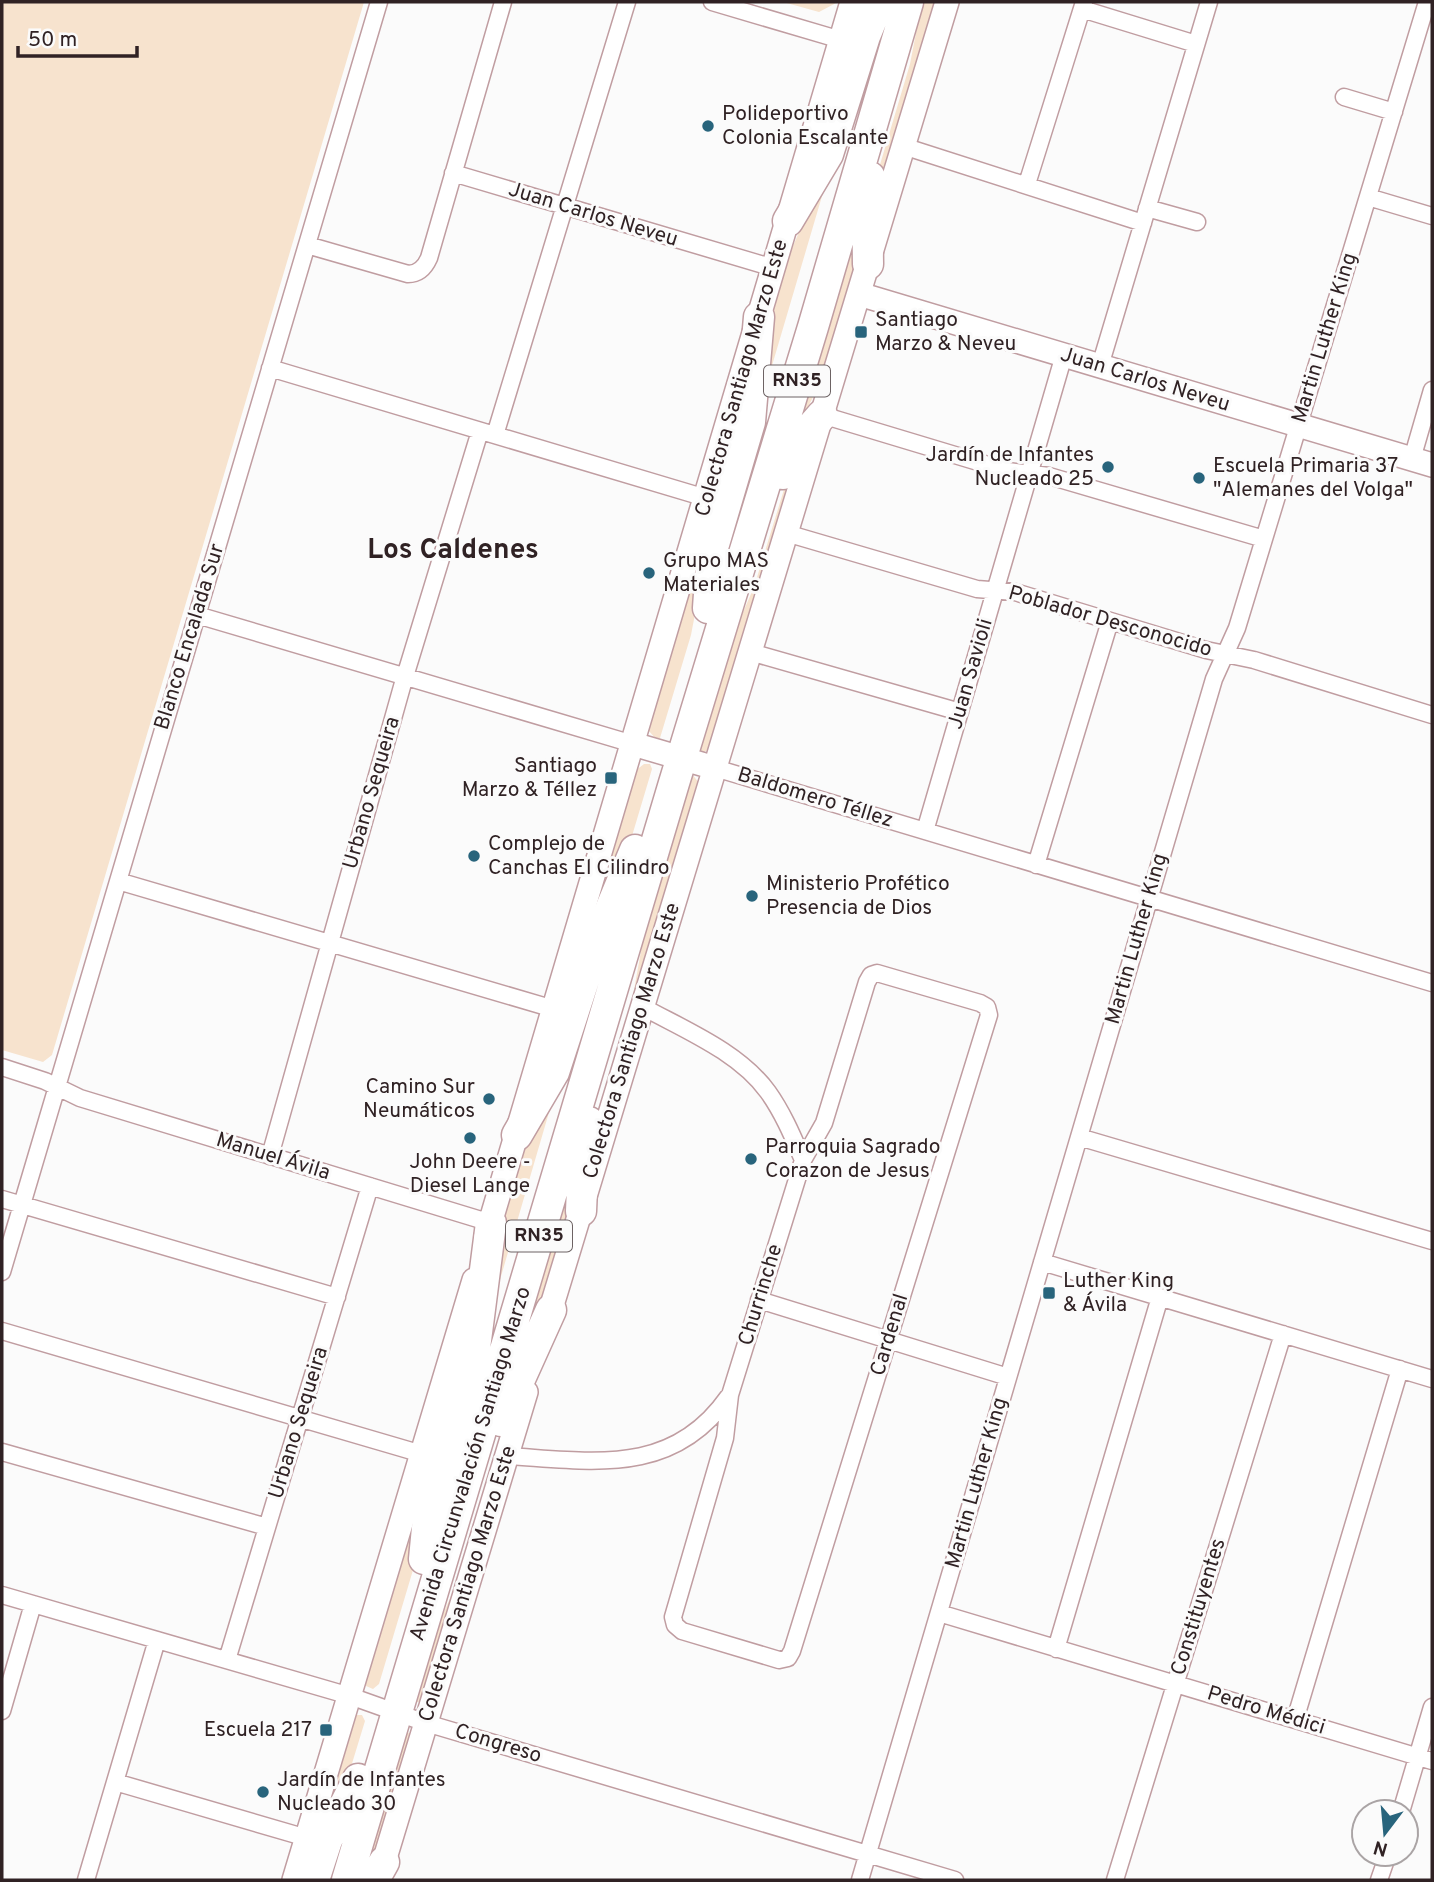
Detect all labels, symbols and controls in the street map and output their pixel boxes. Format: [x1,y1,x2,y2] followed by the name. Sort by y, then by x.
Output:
[18,14,136,58] scale bar
[28,27,77,54] text: 50 m
[722,101,888,152] place label: Polideportivo Colonia Escalante
[700,118,716,134] marker: Polideportivo Colonia Escalante
[505,176,681,254] street label: Juan Carlos Neveu
[689,236,795,520] street label: Colectora Santiago Marzo Este
[1286,250,1364,426] street label: Martin Luther King
[875,307,1016,358] place label: Santiago Marzo & Neveu
[853,324,869,340] marker: Santiago Marzo & Neveu
[1057,341,1233,419] street label: Juan Carlos Neveu
[764,366,830,396] road number: RN35
[925,442,1094,493] place label: Jardín de Infantes Nucleado 25
[1213,453,1413,504] place label: Escuela Primaria 37 "Alemanes del Volga"
[1100,459,1116,475] marker: Jardín de Infantes Nucleado 25
[1191,470,1207,486] marker: Escuela Primaria 37 "Alemanes del Volga"
[367,533,539,569] district label: Los Caldenes
[149,541,231,733] street label: Blanco Encalada Sur
[663,548,769,599] place label: Grupo MAS Materiales
[641,565,657,581] marker: Grupo MAS Materiales
[1005,580,1215,664] street label: Poblador Desconocido
[942,616,1000,732] street label: Juan Savioli
[337,714,407,872] street label: Urbano Sequeira
[462,753,597,804] place label: Santiago Marzo & Téllez
[734,762,896,834] street label: Baldomero Téllez
[603,770,619,786] marker: Santiago Marzo & Téllez
[488,831,669,882] place label: Complejo de Canchas El Cilindro
[466,848,482,864] marker: Complejo de Canchas El Cilindro
[1100,850,1174,1028] street label: Martin Luther King
[766,871,950,922] place label: Ministerio Profético Presencia de Dios
[744,888,760,904] marker: Ministerio Profético Presencia de Dios
[577,900,687,1182] street label: Colectora Santiago Marzo Este
[363,1074,475,1125] place label: Camino Sur Neumáticos
[481,1091,497,1107] marker: Camino Sur Neumáticos
[213,1126,334,1187] street label: Manuel Ávila
[462,1130,478,1146] marker: John Deere - Diesel Lange
[765,1134,940,1185] place label: Parroquia Sagrado Corazon de Jesus
[409,1149,531,1200] place label: John Deere - Diesel Lange
[743,1151,759,1167] marker: Parroquia Sagrado Corazon de Jesus
[506,1220,572,1252] road number: RN35
[733,1241,789,1349] street label: Churrinche
[1063,1268,1174,1319] place label: Luther King & Ávila
[404,1284,538,1644] street label: Avenida Circunvalación Santiago Marzo
[1041,1285,1057,1301] marker: Luther King & Ávila
[865,1291,915,1379] street label: Cardenal
[263,1344,335,1502] street label: Urbano Sequeira
[940,1394,1014,1572] street label: Martin Luther King
[413,1443,523,1725] street label: Colectora Santiago Marzo Este
[1165,1535,1233,1679] street label: Constituyentes
[1204,1680,1328,1742] street label: Pedro Médici
[204,1717,312,1744] place label: Escuela 217
[451,1718,545,1770] street label: Congreso
[318,1722,334,1738] marker: Escuela 217
[277,1767,446,1818] place label: Jardín de Infantes Nucleado 30
[255,1784,271,1800] marker: Jardín de Infantes Nucleado 30
[1350,1798,1420,1868] north arrow
[1371,1834,1391,1861] text: N

